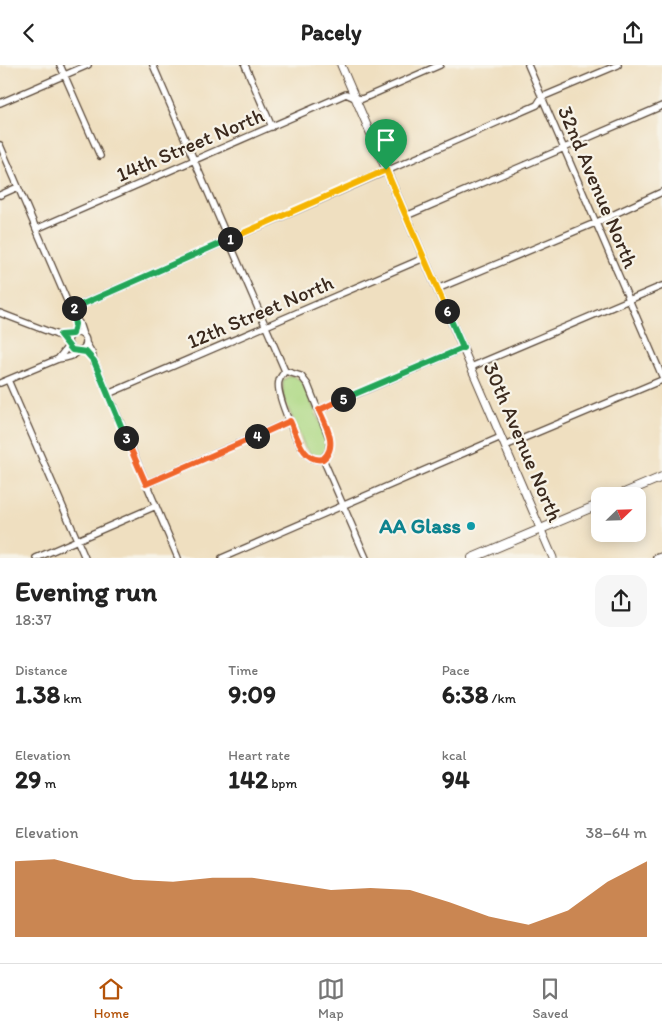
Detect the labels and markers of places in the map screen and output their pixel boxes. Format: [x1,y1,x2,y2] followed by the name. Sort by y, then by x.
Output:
[365,119,407,170] pin
[218,227,242,251] pin: 1
[62,295,86,321] pin: 2
[434,299,460,323] pin: 6
[330,387,356,411] pin: 5
[244,423,270,449] pin: 4
[114,425,138,451] pin: 3
[378,513,461,538] place label: AA Glass
[465,520,477,532] marker: AA Glass

